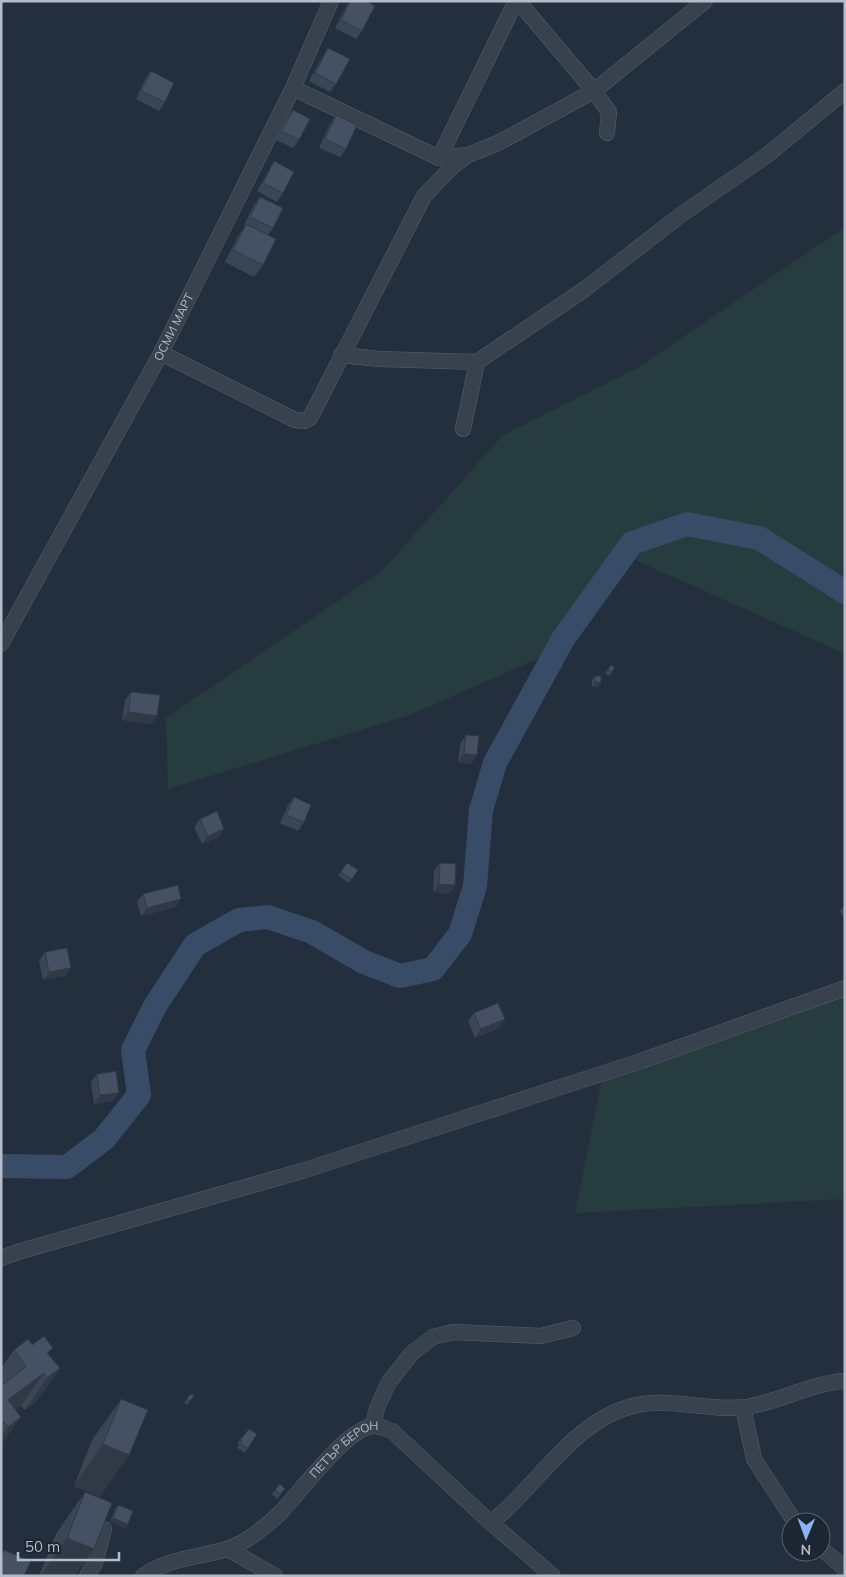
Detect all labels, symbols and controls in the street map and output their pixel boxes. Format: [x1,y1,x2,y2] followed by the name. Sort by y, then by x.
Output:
[150,290,197,363] street label: ОСМИ МАРТ
[306,1418,379,1481] street label: ПЕТЪР БЕРОН
[781,1512,831,1562] north arrow
[18,1530,119,1562] scale bar
[25,1537,60,1556] text: 50 m
[800,1541,811,1559] text: N

